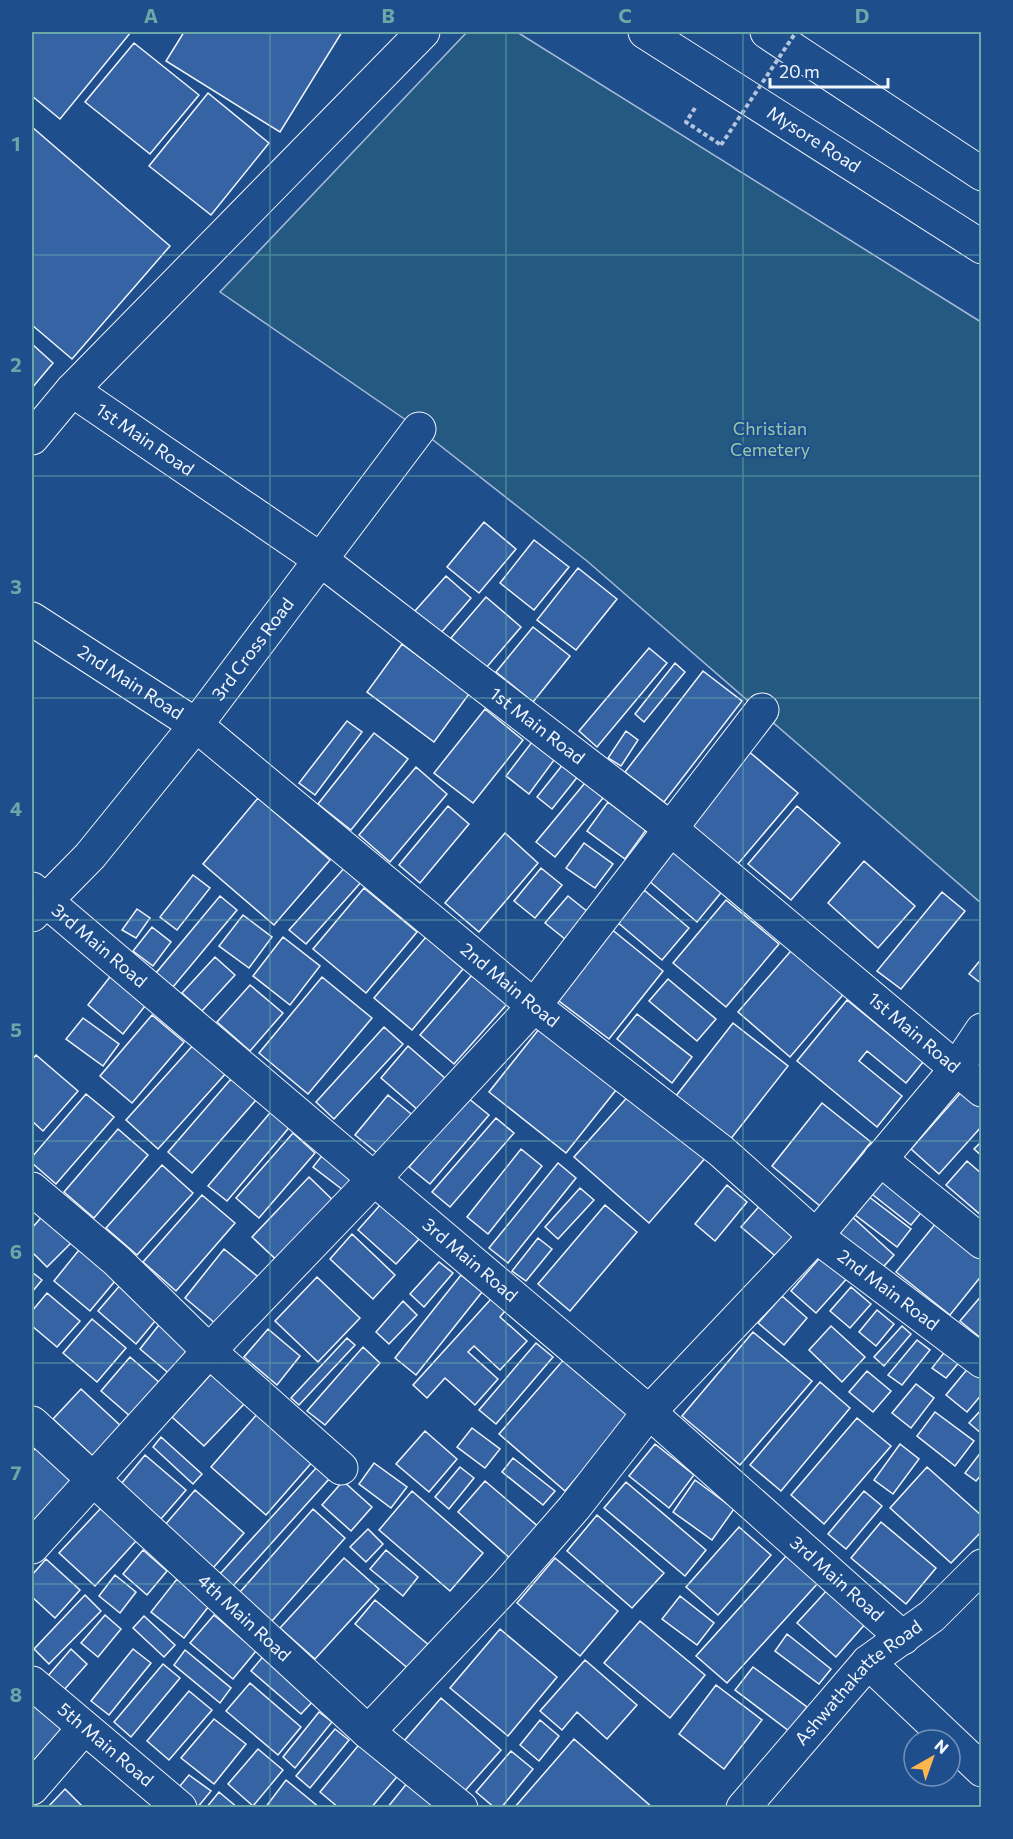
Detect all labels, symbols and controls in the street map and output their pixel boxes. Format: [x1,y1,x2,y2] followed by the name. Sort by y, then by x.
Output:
[144,3,158,27] text: A
[381,3,395,27] text: B
[618,3,632,27] text: C
[855,3,869,27] text: D
[770,51,888,89] scale bar
[779,60,820,82] text: 20 m
[763,101,865,177] street label: Mysore Road
[11,131,21,155] text: 1
[10,352,22,376] text: 2
[92,398,198,480] street label: 1st Main Road
[730,417,810,460] park label: Christian Cemetery
[10,574,22,598] text: 3
[206,593,298,704] street label: 3rd Cross Road
[74,640,188,724] street label: 2nd Main Road
[486,682,589,769] street label: 1st Main Road
[10,796,22,820] text: 4
[48,899,152,992] street label: 3rd Main Road
[457,938,564,1032] street label: 2nd Main Road
[864,987,965,1077] street label: 1st Main Road
[10,1017,22,1041] text: 5
[418,1213,523,1306] street label: 3rd Main Road
[10,1239,22,1263] text: 6
[834,1244,944,1335] street label: 2nd Main Road
[11,1460,22,1484] text: 7
[786,1531,889,1626] street label: 3rd Main Road
[193,1569,296,1666] street label: 4th Main Road
[790,1615,926,1749] street label: Ashwathakatte Road
[10,1682,22,1706] text: 8
[54,1698,158,1791] street label: 5th Main Road
[902,1728,962,1788] north arrow
[931,1735,953,1757] text: N

